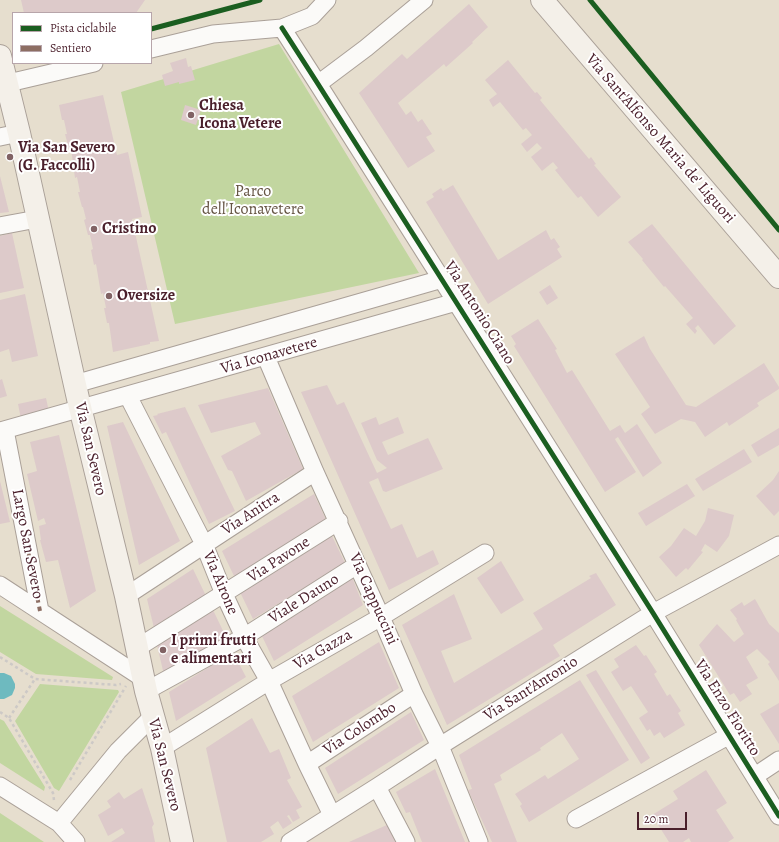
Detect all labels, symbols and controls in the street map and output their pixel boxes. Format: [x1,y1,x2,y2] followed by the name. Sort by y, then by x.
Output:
[12,12,152,64] legend
[50,20,117,36] text: Pista ciclabile
[50,40,91,56] text: Sentiero
[581,50,739,228] street label: Via Sant'Alfonso Maria de' Liguori
[199,96,282,134] place label: Chiesa Icona Vetere
[186,110,196,120] marker: Chiesa Icona Vetere
[18,138,115,176] place label: Via San Severo (G. Faccolli)
[5,152,15,162] marker: Via San Severo (G. Faccolli)
[202,182,304,220] park label: Parco dell'Iconavetere
[102,219,157,239] place label: Cristino
[89,224,99,234] marker: Cristino
[440,258,518,368] street label: Via Antonio Ciano
[117,286,175,306] place label: Oversize
[104,291,114,301] marker: Oversize
[218,333,320,379] street label: Via Iconavetere
[70,401,110,497] street label: Via San Severo
[7,487,47,601] street label: Largo San Severo
[218,488,284,540] street label: Via Anitra
[244,533,314,587] street label: Via Pavone
[198,548,242,618] street label: Via Airone
[344,550,402,648] street label: Via Cappuccini
[265,570,343,628] street label: Viale Dauno
[290,626,356,674] street label: Via Gazza
[171,631,256,669] place label: I primi frutti e alimentari
[158,645,168,655] marker: I primi frutti e alimentari
[480,652,582,726] street label: Via Sant'Antonio
[690,656,764,760] street label: Via Enzo Fioritto
[320,698,400,760] street label: Via Colombo
[143,717,185,813] street label: Via San Severo
[639,804,689,830] scale bar
[644,811,668,827] text: 20 m

